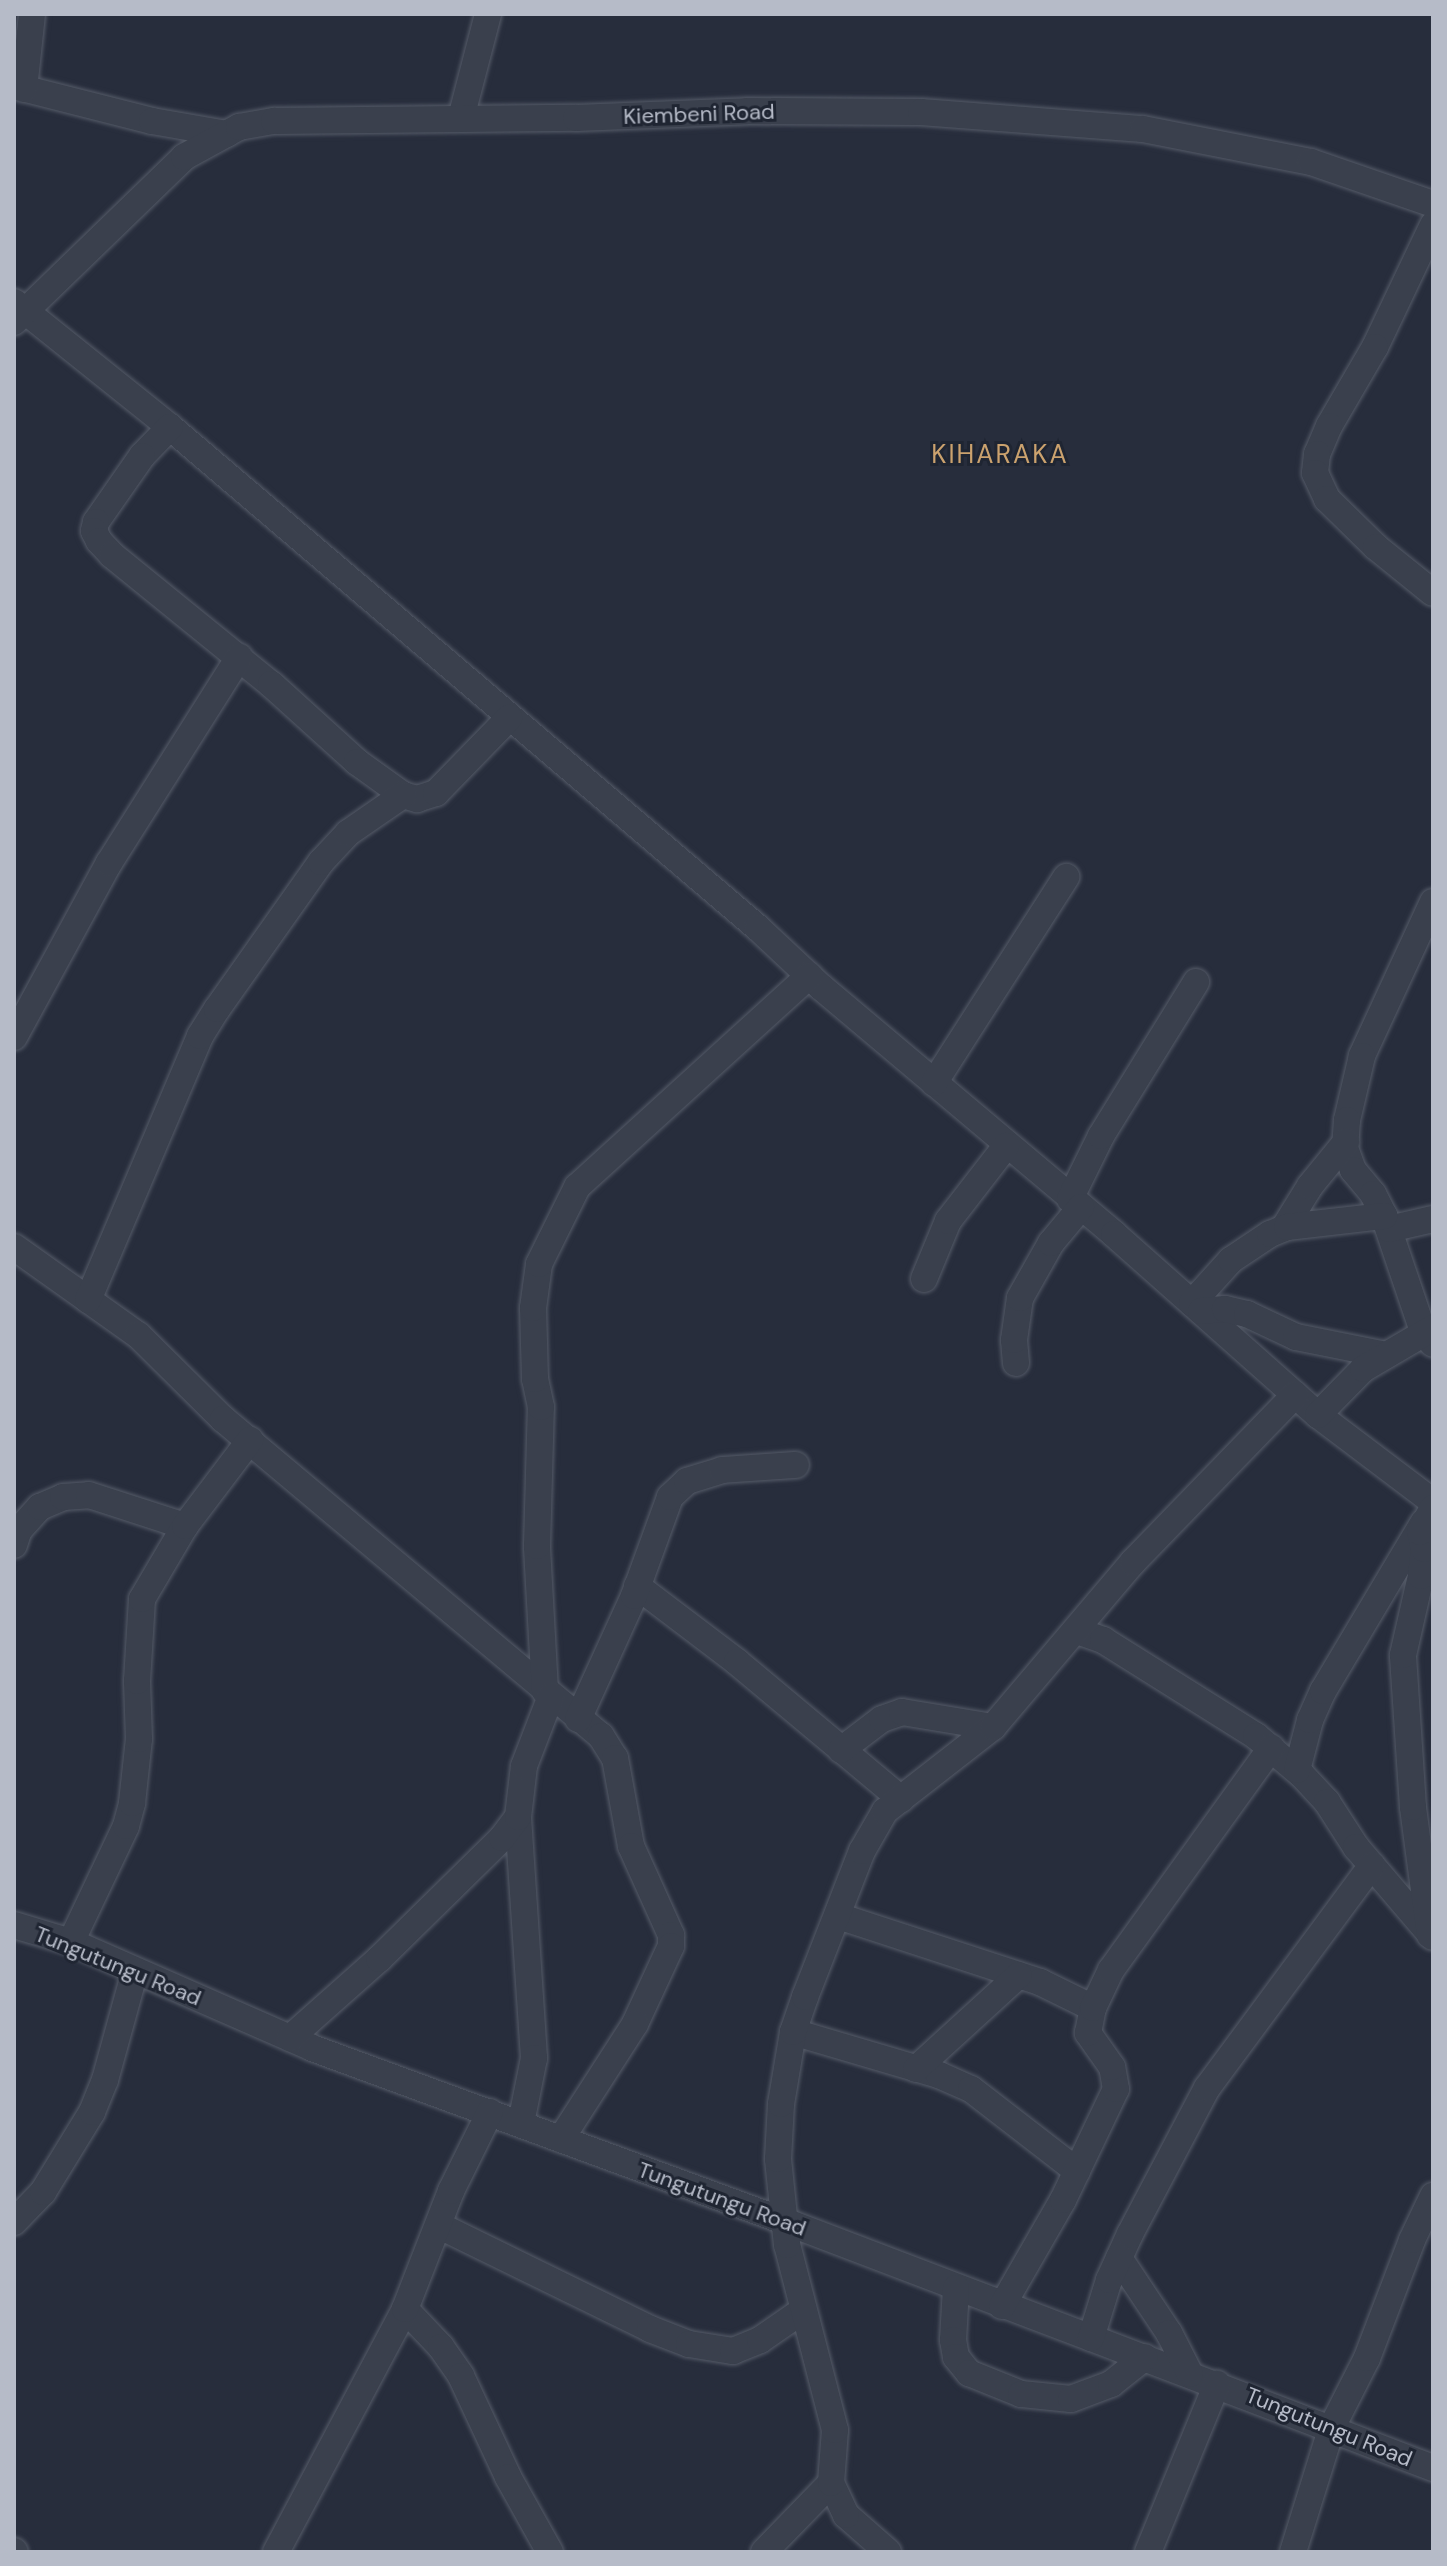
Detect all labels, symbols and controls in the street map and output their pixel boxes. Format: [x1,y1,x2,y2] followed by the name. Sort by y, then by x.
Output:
[623,98,775,130] street label: Kiembeni Road
[931,439,1069,471] district label: KIHARAKA
[31,1921,205,2011] street label: Tungutungu Road
[634,2156,810,2242] street label: Tungutungu Road
[1242,2382,1416,2472] street label: Tungutungu Road

